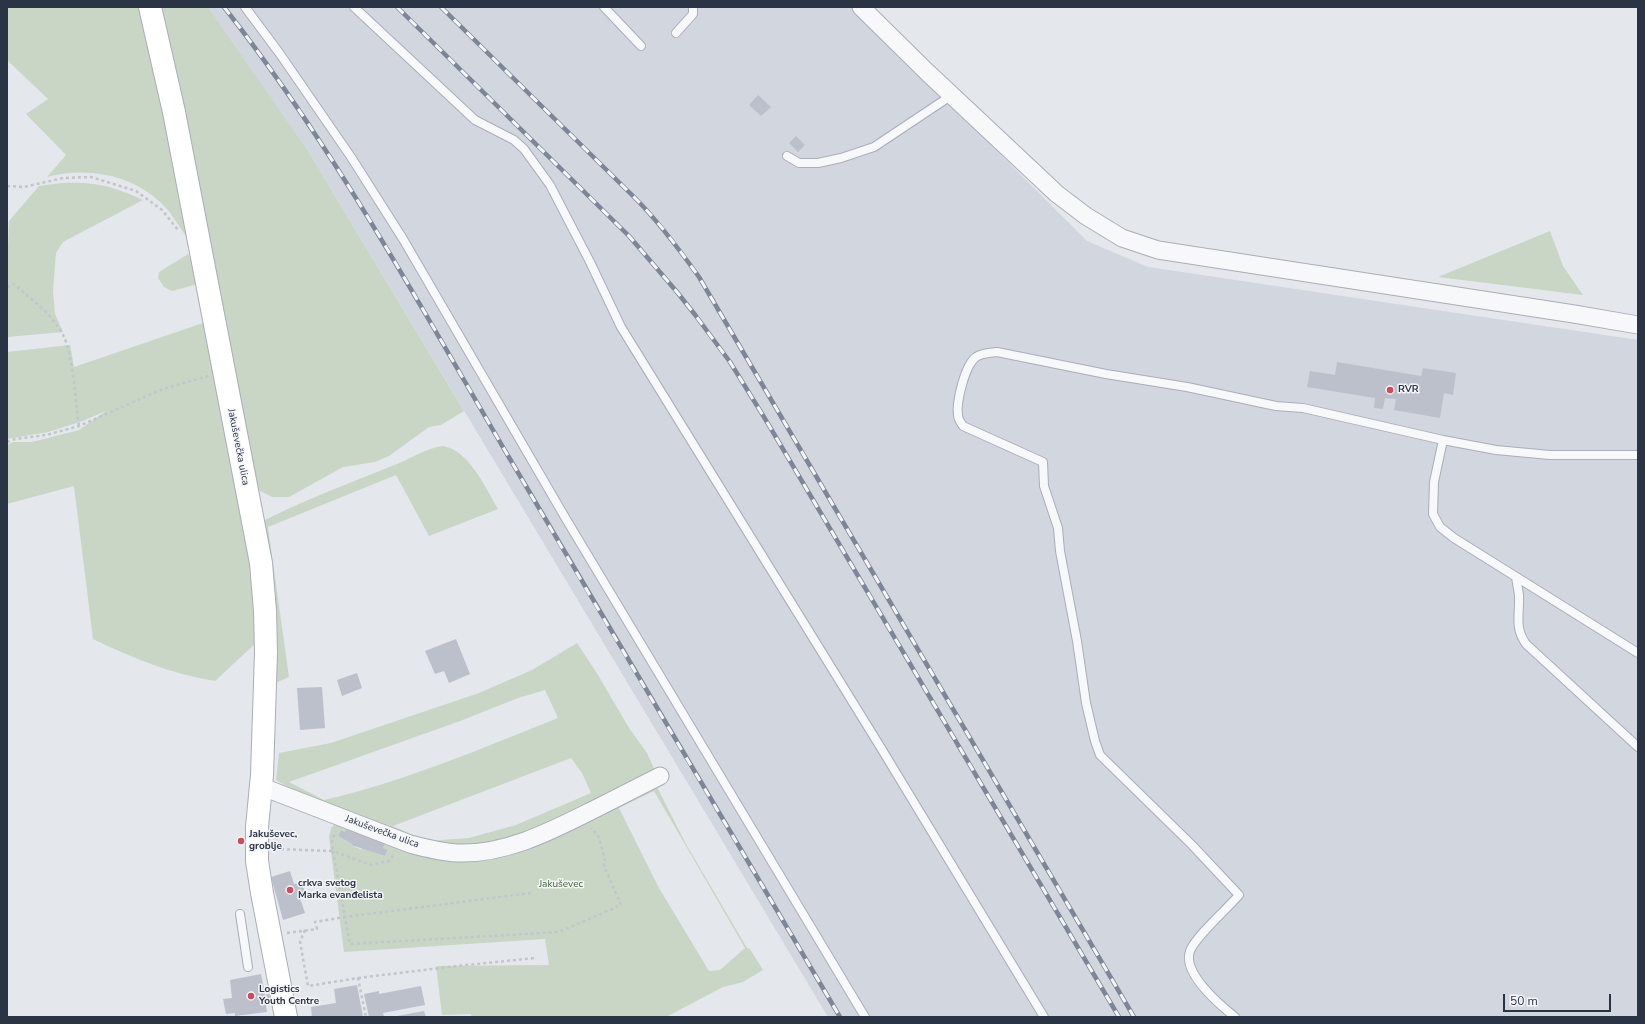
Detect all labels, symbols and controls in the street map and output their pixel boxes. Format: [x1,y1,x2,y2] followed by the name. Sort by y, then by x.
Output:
[1398,384,1419,396] place label: RVR
[1385,385,1395,395] marker: RVR
[225,408,251,486] street label: Jakuševečka ulica
[343,813,421,851] street label: Jakuševečka ulica
[249,829,297,852] place label: Jakuševec, groblje
[236,836,246,846] marker: Jakuševec, groblje
[298,878,383,902] place label: crkva svetog Marka evanđelista
[539,879,583,891] park label: Jakuševec
[285,885,295,895] marker: crkva svetog Marka evanđelista
[259,984,319,1008] place label: Logistics Youth Centre
[1505,986,1613,1012] scale bar
[246,991,256,1001] marker: Logistics Youth Centre
[1510,993,1538,1009] text: 50 m

